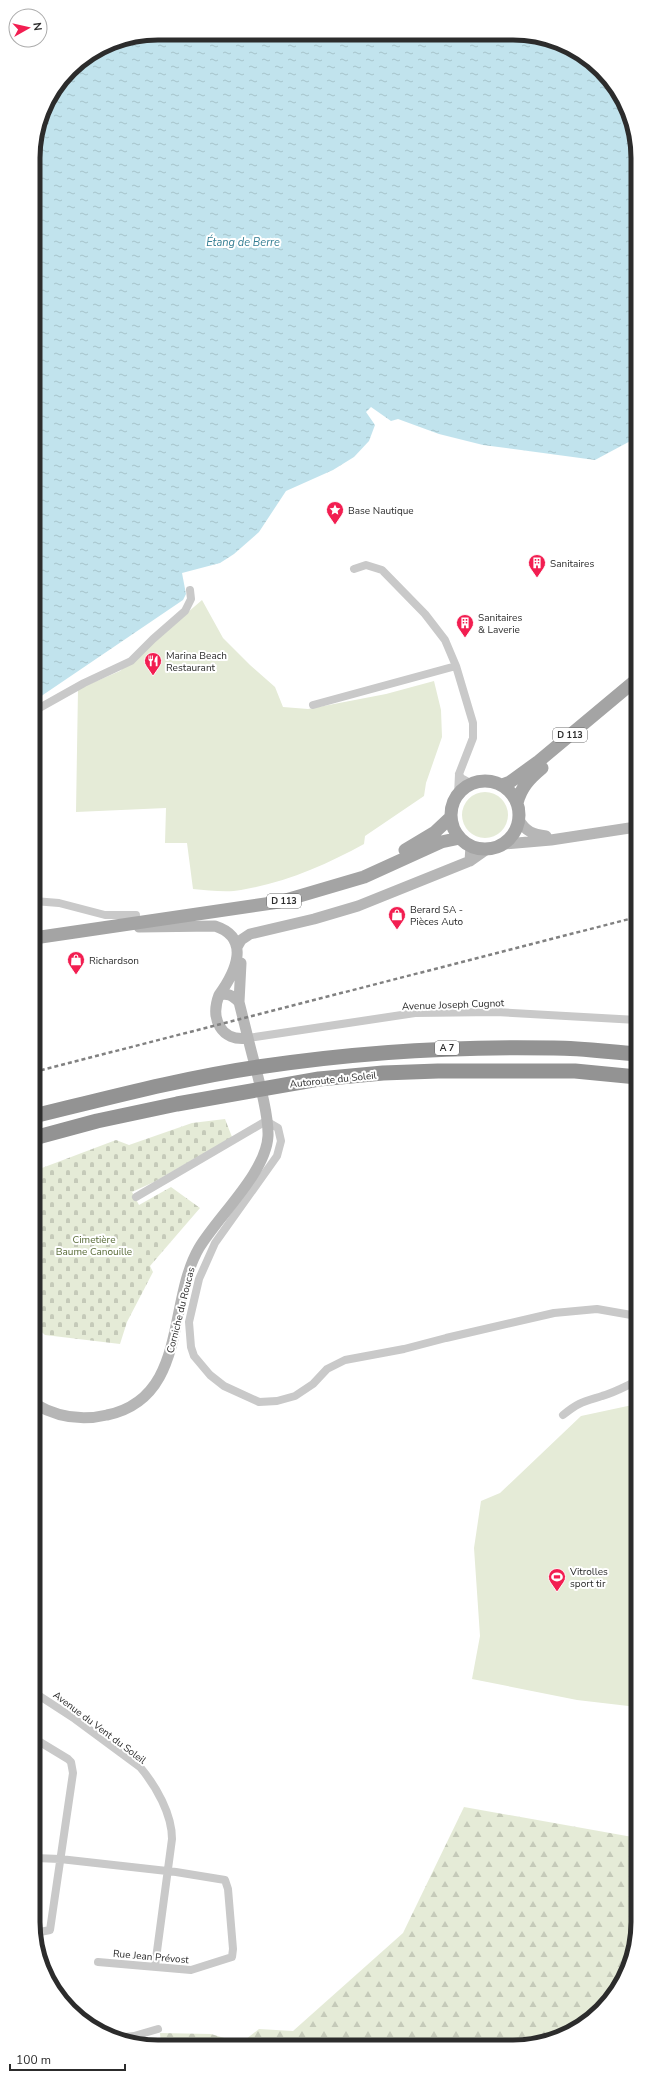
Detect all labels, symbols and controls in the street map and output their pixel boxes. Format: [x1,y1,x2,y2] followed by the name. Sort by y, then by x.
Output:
[8,8,48,48] north arrow
[29,22,45,32] text: N
[206,234,280,250] water label: Étang de Berre
[325,500,345,525] place icon: Base Nautique
[348,504,414,518] place label: Base Nautique
[527,553,547,578] building icon: Sanitaires
[550,557,594,571] place label: Sanitaires
[478,611,522,637] place label: Sanitaires & Laverie
[455,613,475,638] building icon: Sanitaires & Laverie
[166,649,227,675] place label: Marina Beach Restaurant
[143,651,163,676] restaurant icon: Marina Beach Restaurant
[553,728,587,742] road number: D 113
[267,894,301,908] road number: D 113
[410,903,464,929] place label: Berard SA - Pièces Auto
[387,905,407,930] shop icon: Berard SA - Pièces Auto
[66,950,86,975] shop icon: Richardson
[89,954,139,968] place label: Richardson
[402,996,505,1014] street label: Avenue Joseph Cugnot
[435,1041,459,1055] road number: A 7
[289,1068,377,1092] street label: Autoroute du Soleil
[56,1233,132,1259] park label: Cimetière Baume Canouille
[164,1266,198,1355] street label: Corniche du Roucas
[569,1565,608,1591] place label: Vitrolles sport tir
[547,1567,567,1592] sports icon: Vitrolles sport tir
[50,1688,149,1767] street label: Avenue du Vent du Soleil
[112,1947,190,1967] street label: Rue Jean Prévost
[10,2046,125,2072] scale bar
[16,2052,51,2068] text: 100 m

